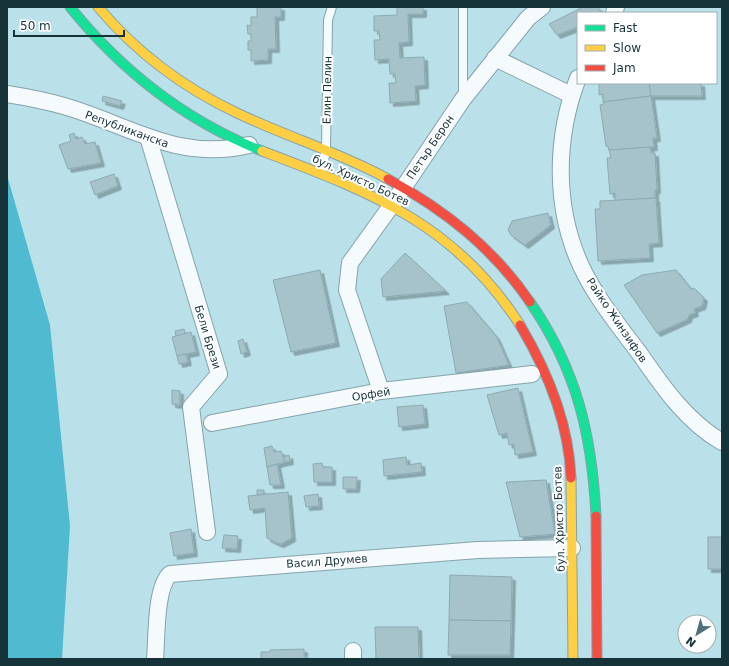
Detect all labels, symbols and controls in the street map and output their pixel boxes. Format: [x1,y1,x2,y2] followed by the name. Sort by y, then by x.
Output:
[14,12,124,38] scale bar
[577,12,717,84] legend
[20,19,51,33] text: 50 m
[613,21,637,35] text: Fast
[613,41,641,55] text: Slow
[320,56,335,124] street label: Елин Пелин
[612,61,636,75] text: Jam
[83,108,170,151] street label: Републиканска
[404,113,457,182] street label: Петър Берон
[310,152,411,209] street label: бул. Христо Ботев
[583,276,650,365] street label: Райко Жинзифов
[192,304,223,371] street label: Бели Брези
[351,385,391,404] street label: Орфей
[551,466,568,572] street label: бул. Христо Ботев
[286,552,368,571] street label: Васил Друмев
[677,614,717,654] north arrow
[684,634,699,650] text: N

